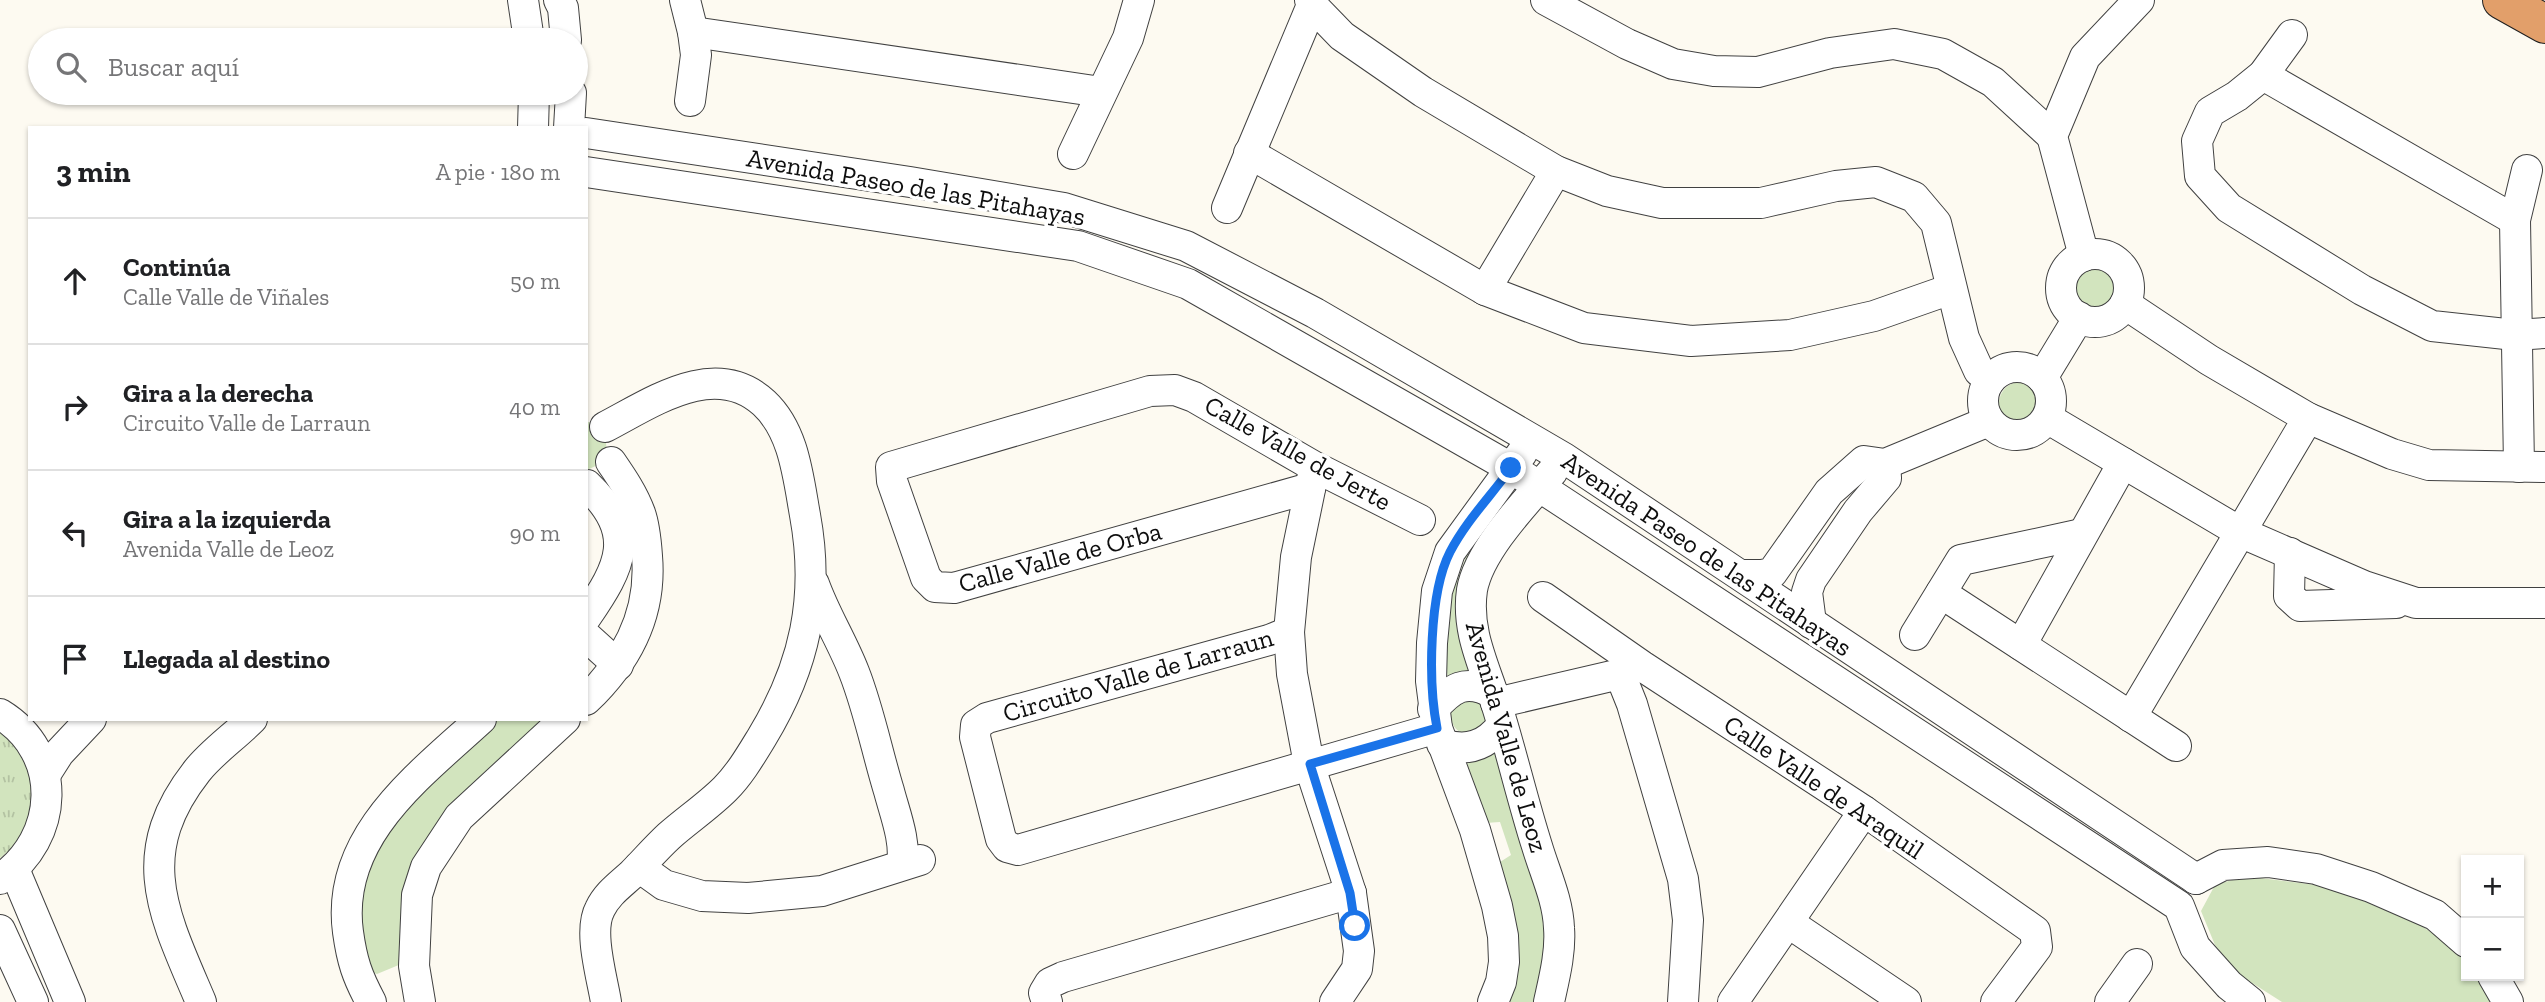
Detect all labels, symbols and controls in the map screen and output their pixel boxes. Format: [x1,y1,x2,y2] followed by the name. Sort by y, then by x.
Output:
[28,28,588,105] search box
[52,48,90,86] icon: search
[108,51,239,83] text: Buscar aquí
[744,141,1088,233] street label: Avenida Paseo de las Pitahayas
[56,154,131,190] text: 3 min
[436,158,560,186] text: A pie · 180 m
[123,251,231,283] text: Continúa
[56,262,94,300] icon: ahead
[510,267,560,295] text: 50 m
[123,283,329,311] text: Calle Valle de Viñales
[123,377,313,409] text: Gira a la derecha
[56,388,94,426] icon: right
[1199,389,1397,517] street label: Calle Valle de Jerte
[509,393,560,421] text: 40 m
[123,409,370,437] text: Circuito Valle de Larraun
[1556,445,1858,663] street label: Avenida Paseo de las Pitahayas
[1495,452,1526,483] route end
[123,503,331,535] text: Gira a la izquierda
[56,514,94,552] icon: left
[955,514,1165,599] street label: Calle Valle de Orba
[509,519,560,547] text: 90 m
[123,535,334,563] text: Avenida Valle de Leoz
[1459,618,1555,856] street label: Avenida Valle de Leoz
[999,621,1277,729] street label: Circuito Valle de Larraun
[56,640,94,678] icon: arrive
[123,643,330,675] text: Llegada al destino
[1718,708,1930,866] street label: Calle Valle de Araquil
[2461,855,2524,981] map controls
[2461,855,2524,918] button: +
[1339,910,1370,941] route start
[2461,918,2524,981] button: −

